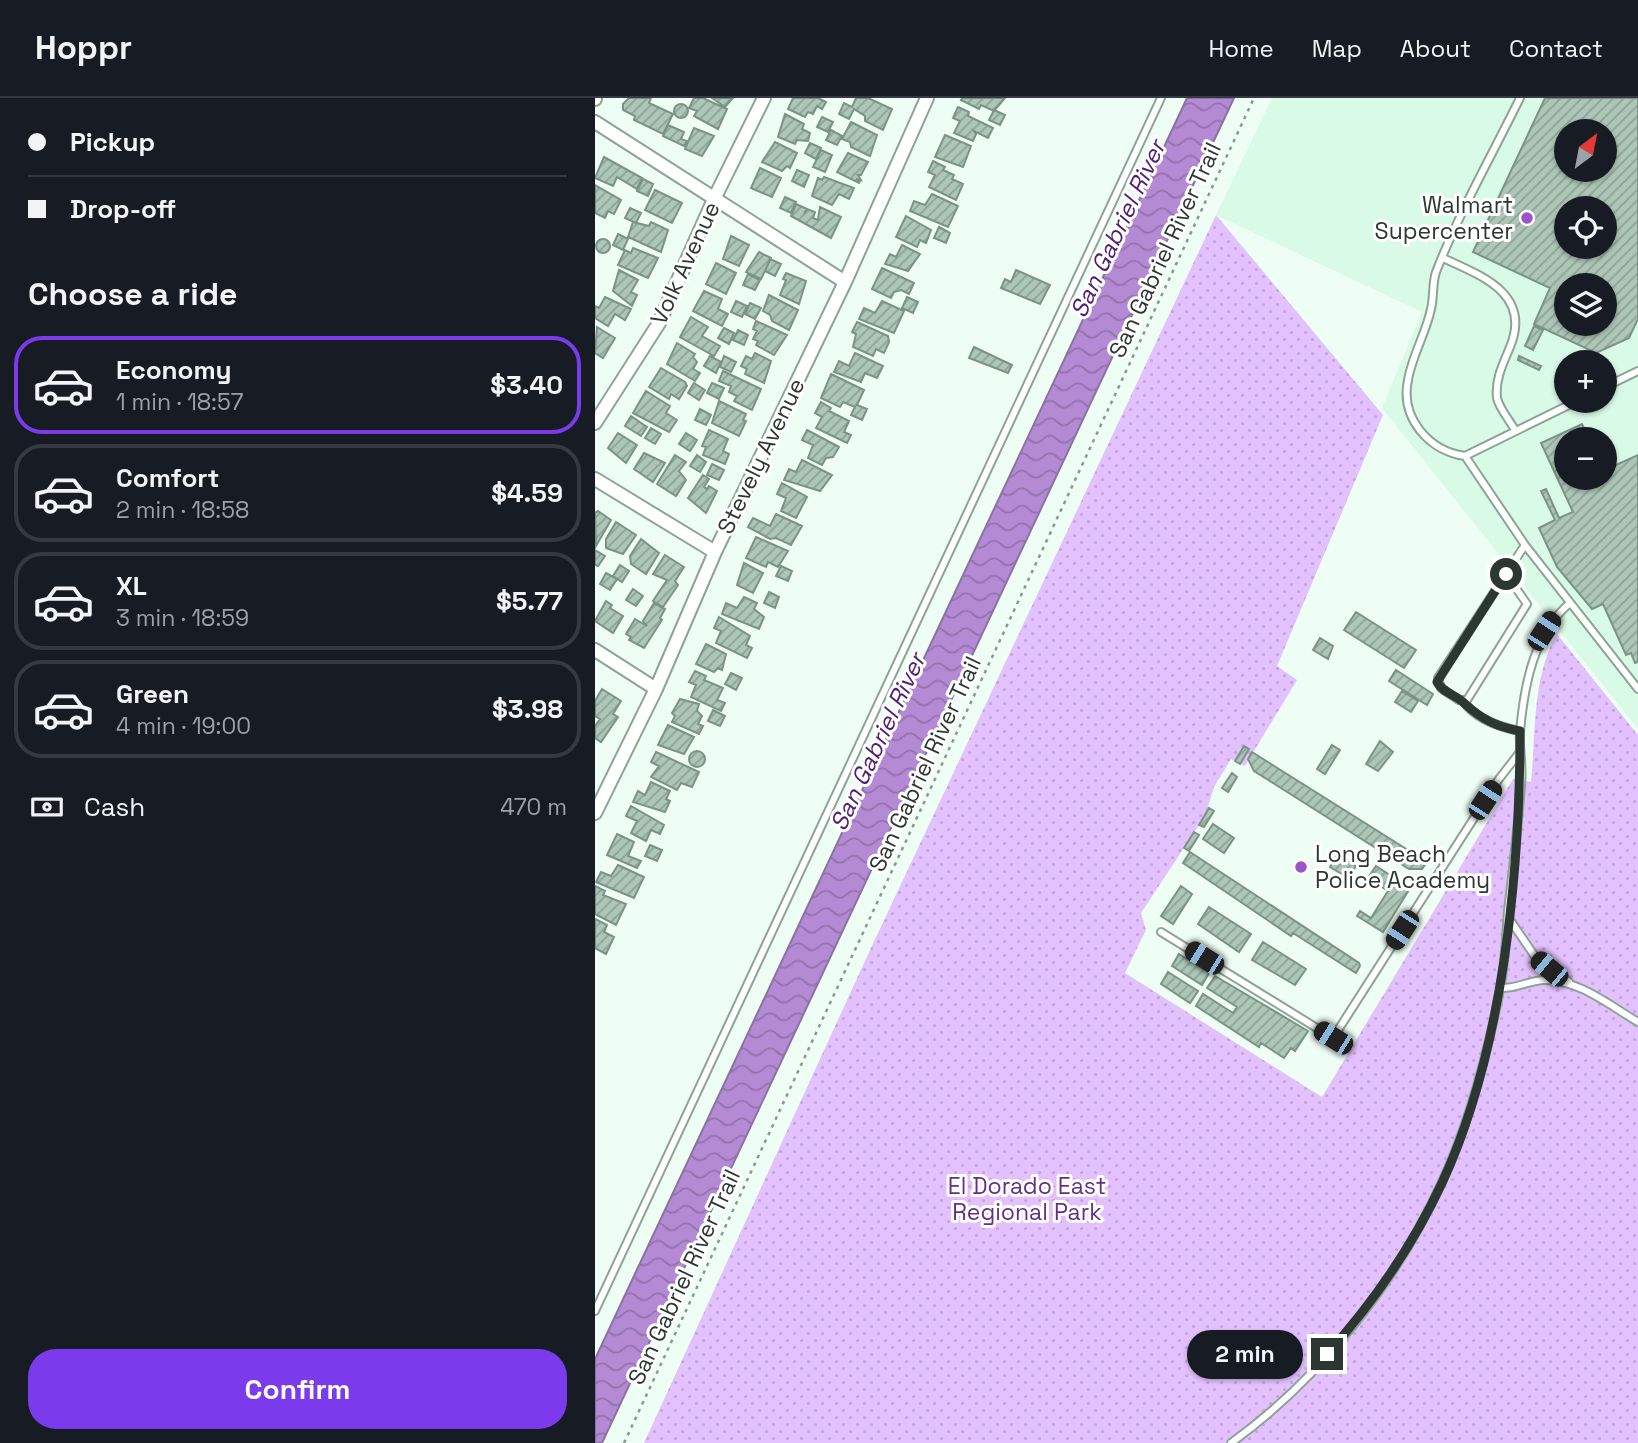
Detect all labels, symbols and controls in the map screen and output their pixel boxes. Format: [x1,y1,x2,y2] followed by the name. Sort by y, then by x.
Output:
[35,27,132,69] text: Hoppr
[1208,33,1274,64] text: Home
[1312,33,1362,64] text: Map
[1400,33,1471,64] text: About
[1509,33,1603,64] text: Contact
[1554,119,1617,182] north arrow
[1554,119,1617,490] map controls
[70,125,155,159] text: Pickup
[1063,132,1173,323] water label: San Gabriel River
[1102,138,1228,362] street label: San Gabriel River Trail
[1375,190,1513,246] place label: Walmart Supercenter
[70,192,176,226] text: Drop-off
[1554,196,1617,259] button: locate
[643,197,727,329] street label: Volk Avenue
[1519,210,1535,226] marker: Walmart Supercenter
[1554,273,1617,336] button: layers
[28,274,238,314] text: Choose a ride
[1554,350,1617,413] button: +
[116,353,232,387] text: Economy
[32,354,95,417] icon: car
[490,368,563,402] text: $3.40
[710,373,812,539] street label: Stevely Avenue
[116,387,243,417] text: 1 min · 18:57
[1554,427,1617,490] button: −
[116,461,219,495] text: Comfort
[32,462,95,525] icon: car
[491,476,563,510] text: $4.59
[116,495,249,525] text: 2 min · 18:58
[1490,558,1522,590] route start
[116,569,147,603] text: XL
[32,570,95,633] icon: car
[496,584,563,618] text: $5.77
[116,603,249,633] text: 3 min · 18:59
[1524,608,1565,654] car
[823,645,933,836] water label: San Gabriel River
[862,652,988,876] street label: San Gabriel River Trail
[116,677,189,711] text: Green
[32,678,95,741] icon: car
[492,692,563,726] text: $3.98
[116,711,251,741] text: 4 min · 19:00
[1465,777,1506,823] car
[28,788,66,826] icon: cash
[84,790,145,824] text: Cash
[500,792,567,822] text: 470 m
[1315,839,1490,895] place label: Long Beach Police Academy
[1293,859,1309,875] marker: Long Beach Police Academy
[1382,907,1423,953] car
[1181,938,1228,978] car
[1527,947,1572,991] car
[1310,1018,1357,1058] car
[621,1165,747,1389] street label: San Gabriel River Trail
[948,1171,1106,1227] park label: El Dorado East Regional Park
[1187,1330,1303,1378] callout: 2 min
[1311,1338,1343,1370] route end
[1215,1339,1275,1369] text: 2 min
[28,1349,567,1429] button: Confirm

